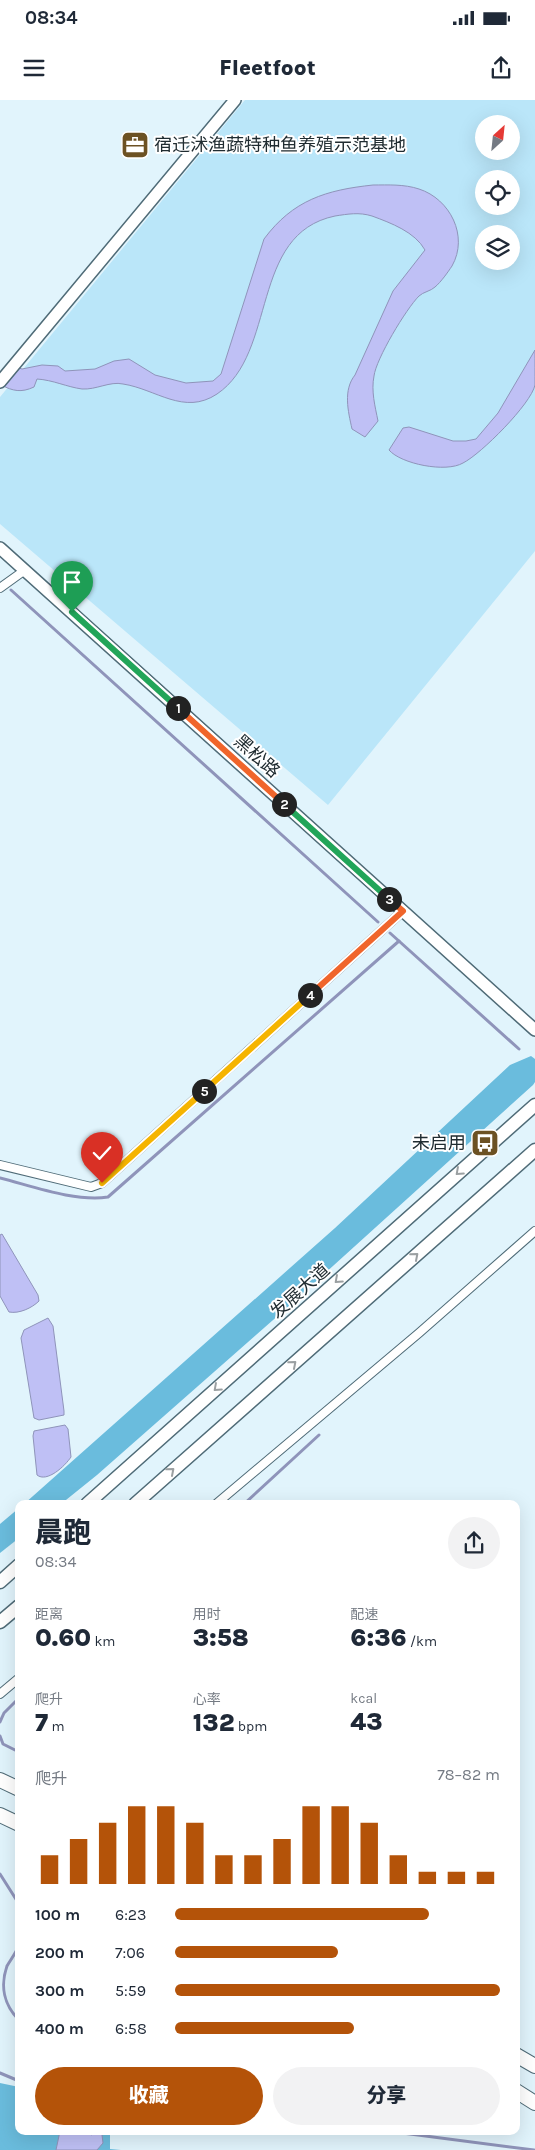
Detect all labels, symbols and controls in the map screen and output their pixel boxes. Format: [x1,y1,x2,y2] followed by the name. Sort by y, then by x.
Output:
[25,7,78,29] text: 08:34
[20,54,48,82] icon: menu
[487,54,515,82] icon: share
[219,55,316,81] text: Fleetfoot
[475,115,520,160] north arrow
[475,115,520,270] map controls
[120,130,150,160] office icon: 宿迁沭渔蔬特种鱼养殖示范基地
[154,134,406,156] place label: 宿迁沭渔蔬特种鱼养殖示范基地
[475,170,520,215] button: locate
[475,225,520,270] button: layers
[51,561,93,612] pin
[58,568,86,596] icon: arrive
[166,696,190,720] pin: 1
[176,700,181,717] text: 1
[230,730,284,782] street label: 黑松路
[272,792,296,816] pin: 2
[280,796,289,813] text: 2
[376,886,402,912] pin: 3
[385,891,394,908] text: 3
[298,982,322,1008] pin: 4
[306,987,315,1004] text: 4
[192,1078,216,1104] pin: 5
[200,1083,209,1100] text: 5
[470,1128,500,1158] bus stop icon: 未启用
[81,1132,123,1183] pin
[412,1132,466,1154] place label: 未启用
[88,1139,116,1167] icon: check
[456,1166,465,1175] one-way arrow
[409,1253,418,1262] one-way arrow
[266,1259,334,1323] street label: 发展大道
[335,1275,344,1284] one-way arrow
[287,1361,296,1370] one-way arrow
[213,1383,222,1392] one-way arrow
[165,1469,174,1477] one-way arrow
[35,1516,91,1549] text: 晨跑
[448,1517,500,1569] button: share
[35,1552,76,1571] text: 08:34
[35,1606,63,1623] text: 距离
[193,1606,221,1623] text: 用时
[350,1606,378,1623] text: 配速
[35,1623,91,1652] text: 0.60
[193,1623,249,1652] text: 3:58
[350,1623,407,1652] text: 6:36
[91,1633,115,1650] text: km
[407,1633,437,1650] text: /km
[350,1690,377,1707] text: kcal
[35,1691,63,1708] text: 爬升
[193,1691,221,1708] text: 心率
[350,1707,383,1736] text: 43
[35,1708,48,1737] text: 7
[193,1708,234,1737] text: 132
[48,1718,65,1735] text: m
[234,1718,267,1735] text: bpm
[437,1765,500,1784] text: 78–82 m
[35,1769,67,1788] text: 爬升
[35,1905,80,1924] text: 100 m
[115,1905,147,1924] text: 6:23
[35,1943,84,1962] text: 200 m
[115,1943,145,1962] text: 7:06
[35,1981,84,2000] text: 300 m
[115,1981,146,2000] text: 5:59
[35,2019,84,2038] text: 400 m
[115,2019,147,2038] text: 6:58
[35,2067,263,2125] button: 收藏
[273,2067,500,2125] button: 分享

